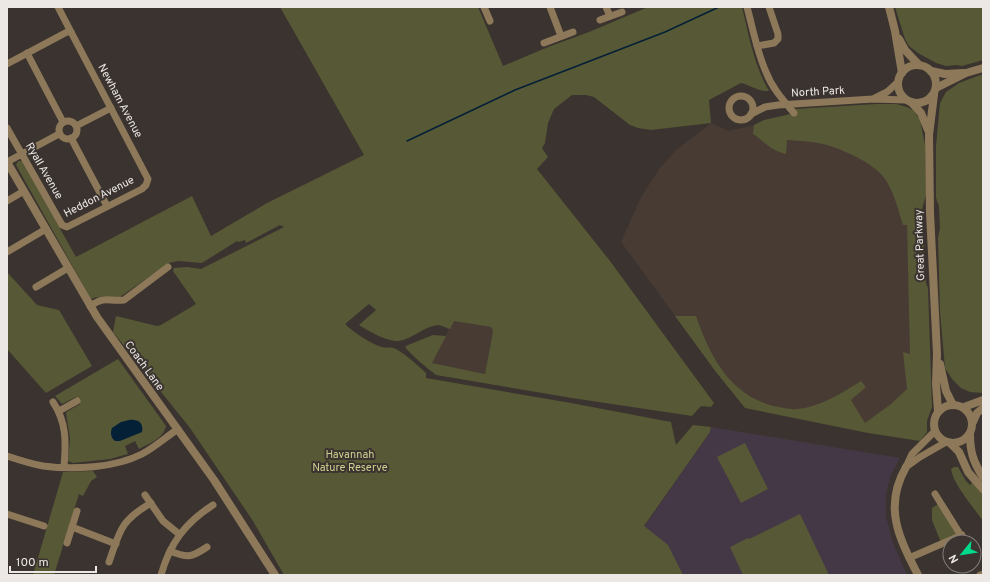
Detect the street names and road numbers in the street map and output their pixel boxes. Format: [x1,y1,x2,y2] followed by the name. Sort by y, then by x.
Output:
[95,62,145,141] street label: Newham Avenue
[791,84,845,100] street label: North Park
[22,140,66,202] street label: Ryall Avenue
[61,173,137,221] street label: Heddon Avenue
[912,209,928,281] street label: Great Parkway
[121,338,167,394] street label: Coach Lane

